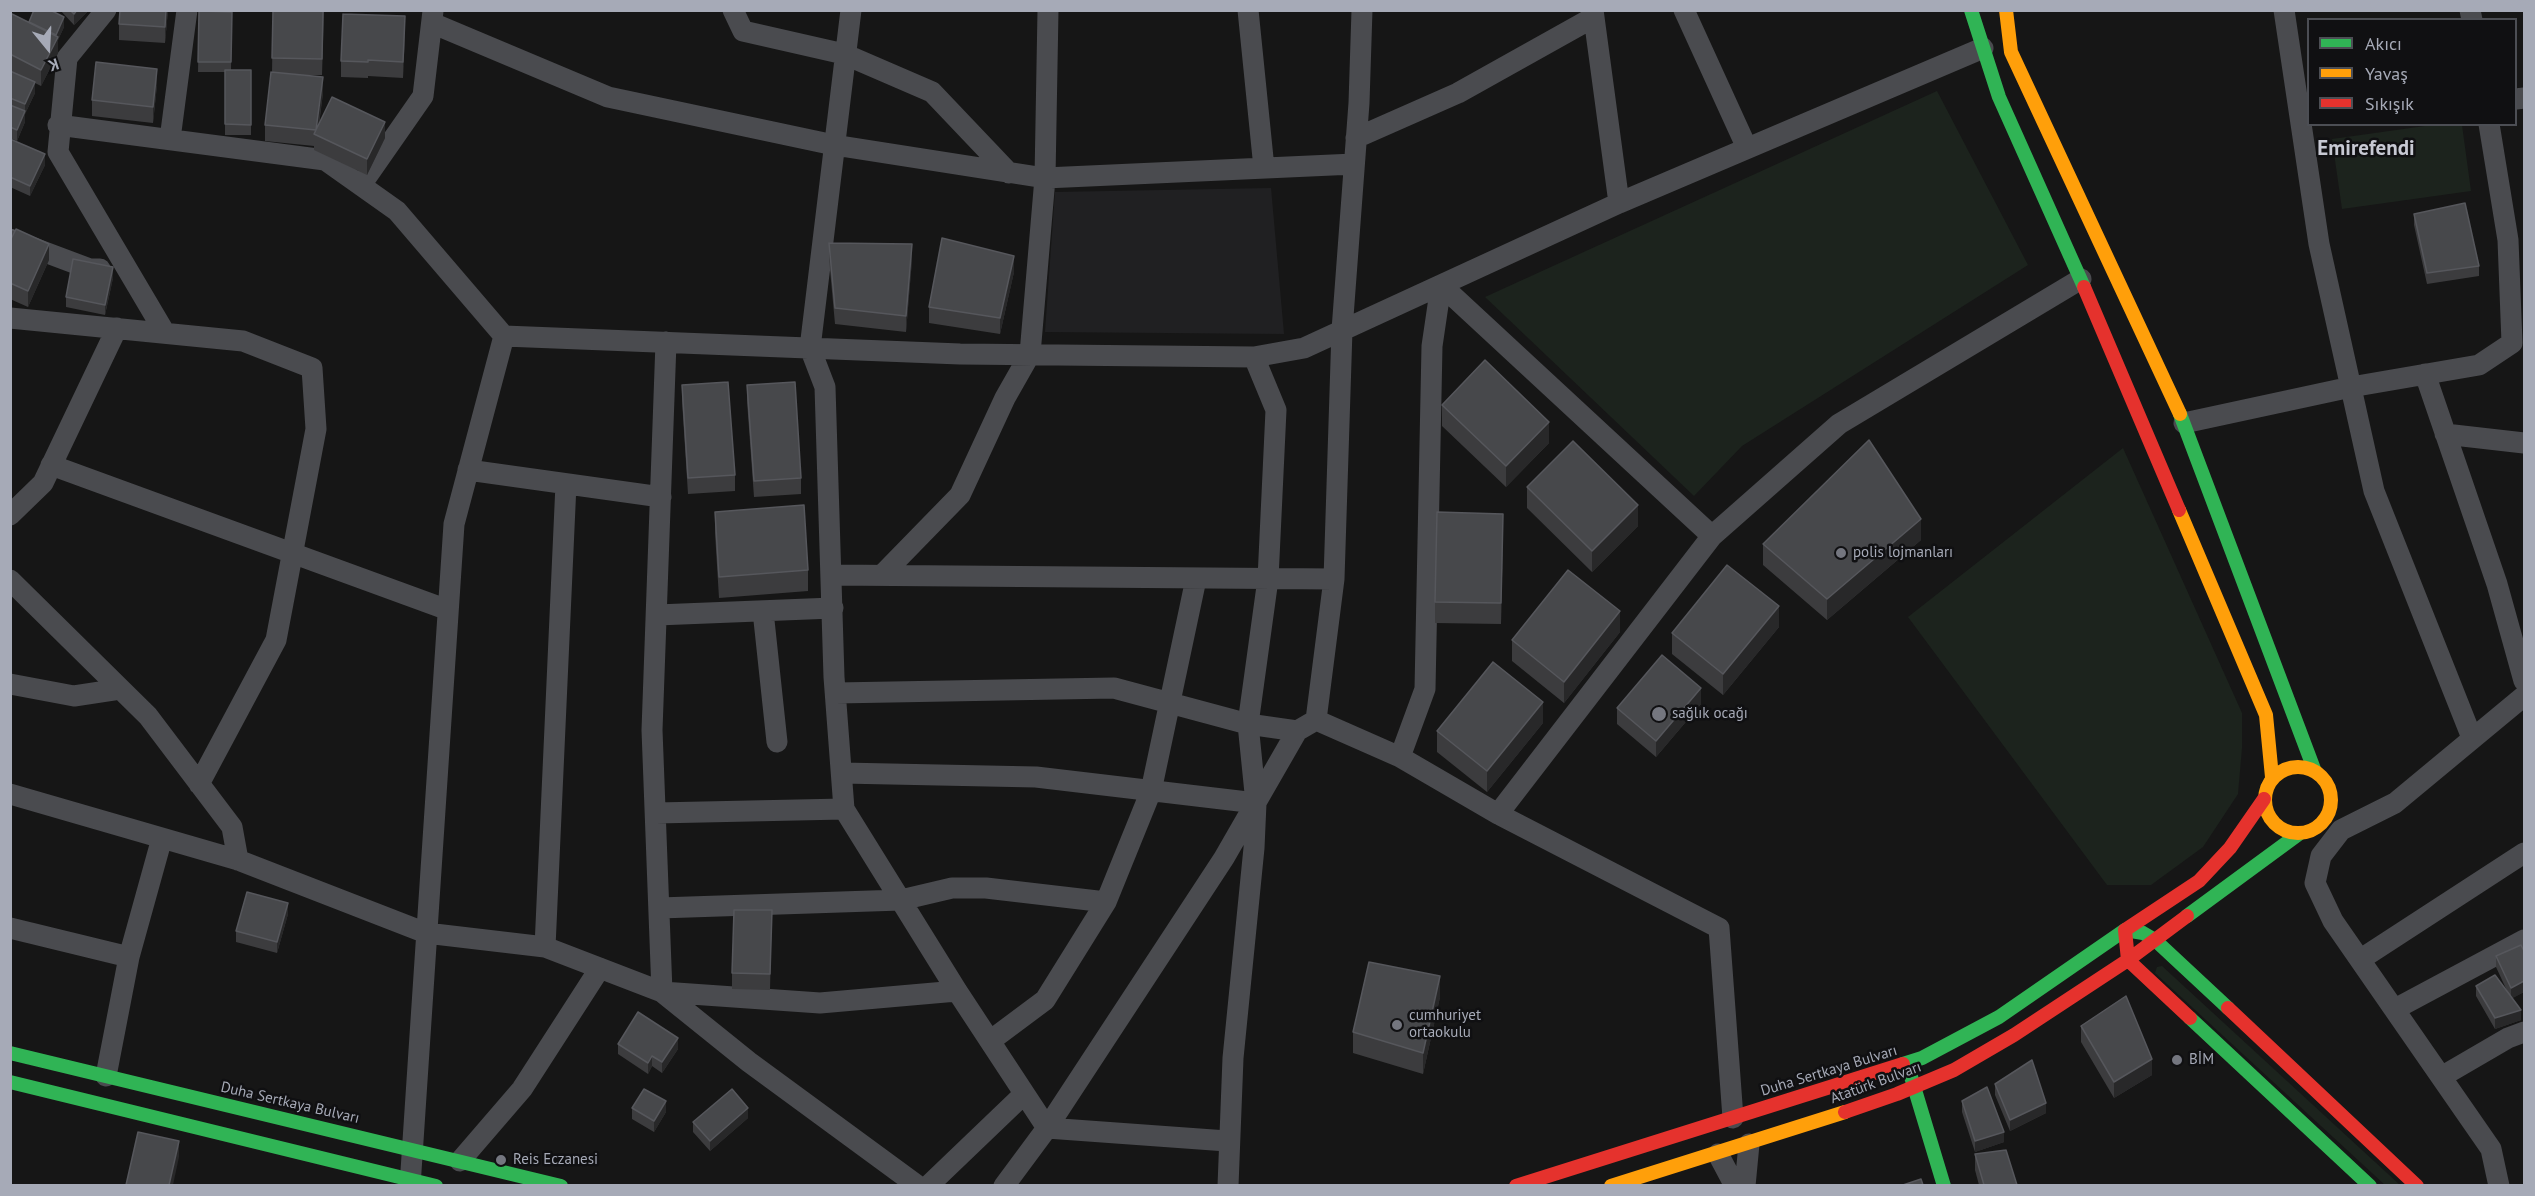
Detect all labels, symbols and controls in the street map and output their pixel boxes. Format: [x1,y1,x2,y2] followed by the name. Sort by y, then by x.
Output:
[18,18,78,78] north arrow
[2307,18,2517,126] legend
[2365,32,2402,55] text: Akıcı
[46,54,61,76] text: K
[2365,62,2408,85] text: Yavaş
[2365,92,2414,115] text: Sıkışık
[2317,136,2415,162] district label: Emirefendi
[1853,544,1953,562] place label: polis lojmanları
[1834,546,1848,560] marker: polis lojmanları
[1650,705,1668,723] marker: sağlık ocağı
[1672,705,1748,723] place label: sağlık ocağı
[1409,1007,1481,1042] place label: cumhuriyet ortaokulu
[1390,1018,1404,1032] marker: cumhuriyet ortaokulu
[1759,1042,1899,1100] street label: Duha Sertkaya Bulvarı
[2189,1051,2214,1069] place label: BİM
[2170,1053,2184,1067] marker: BİM
[1828,1058,1924,1108] street label: Atatürk Bulvarı
[219,1078,361,1128] street label: Duha Sertkaya Bulvarı
[513,1151,598,1169] place label: Reis Eczanesi
[494,1153,508,1167] marker: Reis Eczanesi

